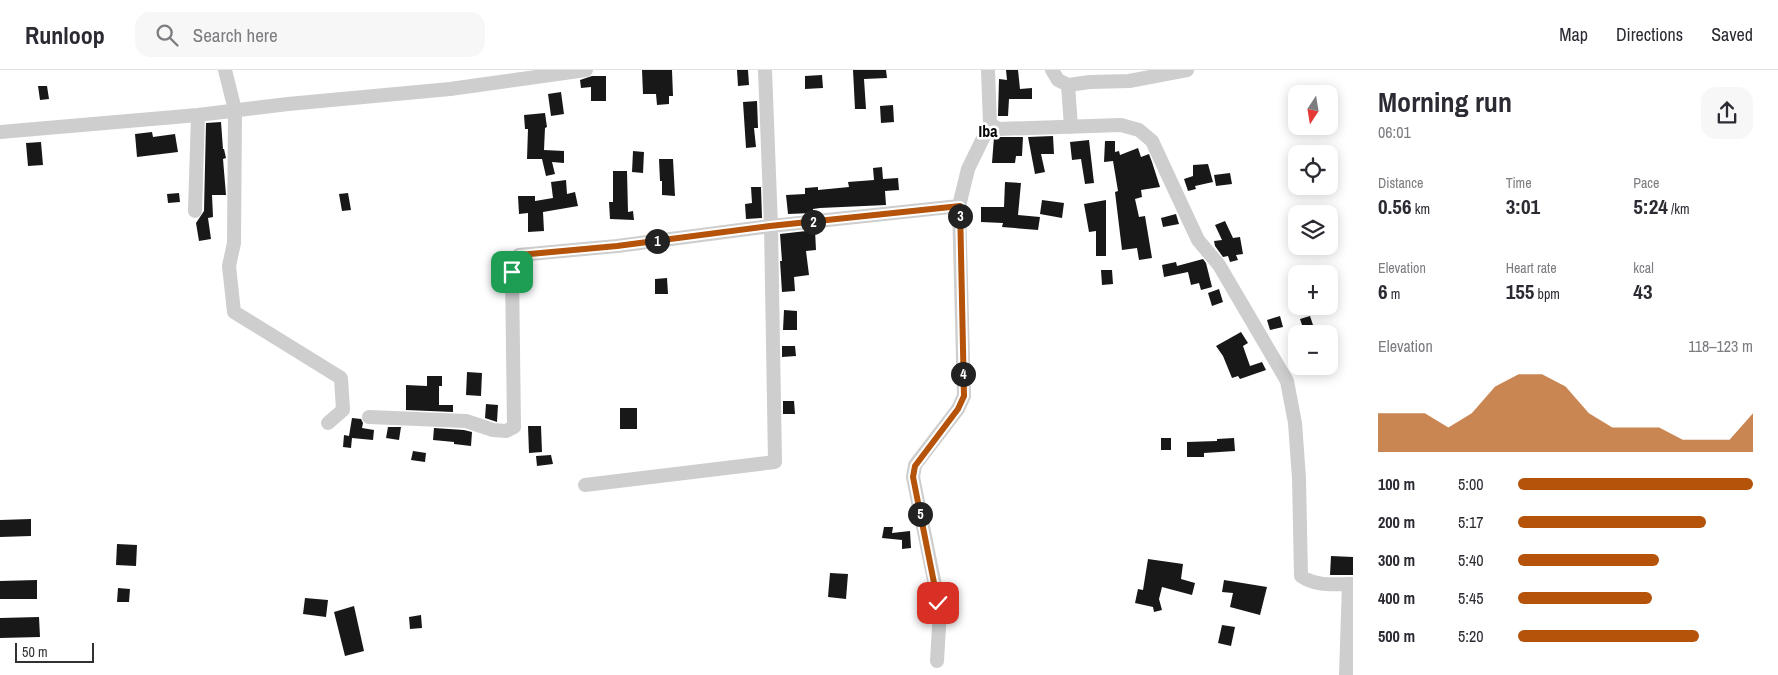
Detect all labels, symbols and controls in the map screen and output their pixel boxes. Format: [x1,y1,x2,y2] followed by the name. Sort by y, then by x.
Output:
[135,12,485,57] search box
[25,19,105,51] text: Runloop
[153,21,181,49] icon: search
[193,22,278,48] text: Search here
[1559,22,1588,47] text: Map
[1616,22,1683,47] text: Directions
[1711,22,1753,47] text: Saved
[1378,83,1512,121] text: Morning run
[1288,85,1338,135] north arrow
[1288,85,1338,375] map controls
[1701,87,1753,139] button: share
[979,120,998,142] district label: Iba
[1378,121,1411,143] text: 06:01
[1288,145,1338,195] button: locate
[1378,174,1423,192] text: Distance
[1506,174,1532,192] text: Time
[1633,174,1660,192] text: Pace
[1378,192,1412,221] text: 0.56
[1506,192,1540,221] text: 3:01
[1633,192,1668,221] text: 5:24
[1412,200,1430,218] text: km
[1668,200,1689,218] text: /km
[948,204,972,228] pin: 3
[1288,205,1338,255] button: layers
[957,207,964,225] text: 3
[800,210,826,234] pin: 2
[810,213,817,231] text: 2
[644,228,670,254] pin: 1
[654,232,661,250] text: 1
[491,251,533,293] pin
[498,258,526,286] icon: arrive
[1378,259,1426,277] text: Elevation
[1506,259,1557,277] text: Heart rate
[1633,259,1654,277] text: kcal
[1288,265,1338,315] button: +
[1378,277,1388,306] text: 6
[1506,277,1534,306] text: 155
[1633,277,1652,306] text: 43
[1388,285,1400,303] text: m
[1534,285,1560,303] text: bpm
[1288,325,1338,375] button: −
[1378,335,1433,357] text: Elevation
[1688,335,1753,357] text: 118–123 m
[950,362,976,386] pin: 4
[960,365,967,383] text: 4
[1378,473,1415,495] text: 100 m
[1458,473,1484,495] text: 5:00
[908,502,932,526] pin: 5
[917,505,924,523] text: 5
[1378,511,1415,533] text: 200 m
[1458,511,1484,533] text: 5:17
[1378,549,1415,571] text: 300 m
[1458,549,1484,571] text: 5:40
[917,582,959,624] pin
[1378,587,1415,609] text: 400 m
[1458,587,1484,609] text: 5:45
[924,589,952,617] icon: check
[1378,625,1415,647] text: 500 m
[1458,625,1484,647] text: 5:20
[15,640,94,663] scale bar
[22,643,48,661] text: 50 m

